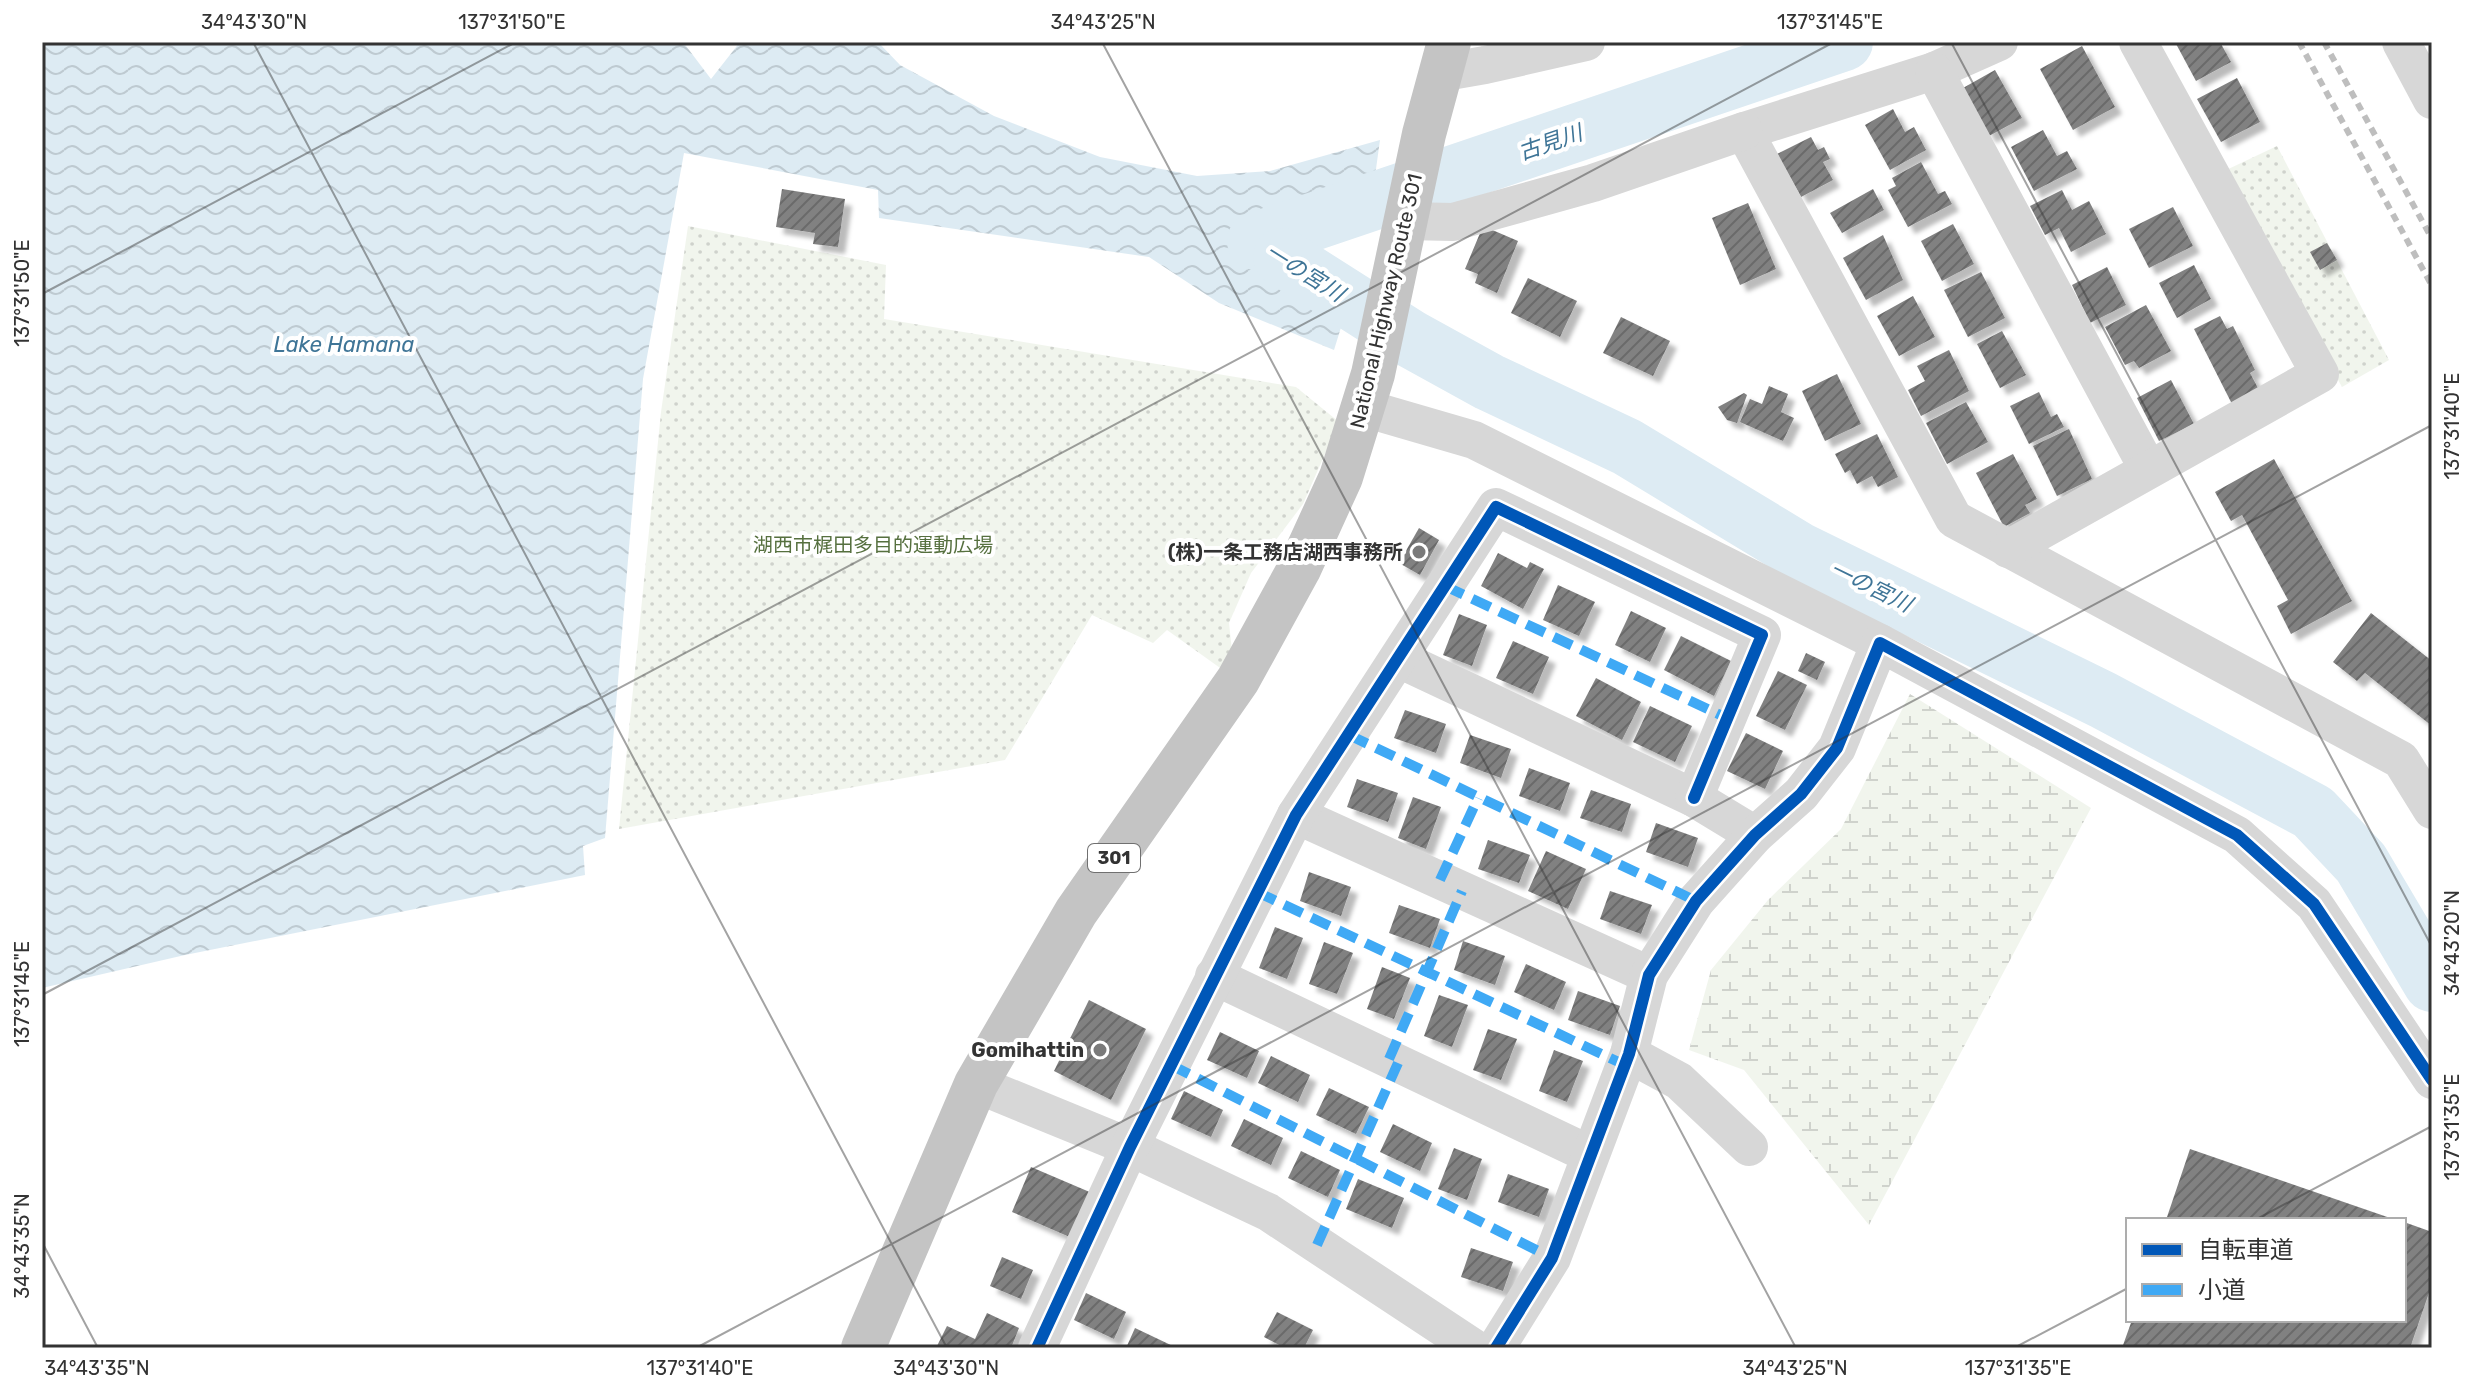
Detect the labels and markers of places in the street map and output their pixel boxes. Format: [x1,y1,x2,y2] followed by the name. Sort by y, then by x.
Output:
[1168,540,1403,564] place label: (株)一条工務店湖西事務所
[1410,543,1428,561] marker: (株)一条工務店湖西事務所
[971,1038,1084,1062] place label: Gomihattin
[1091,1041,1109,1059] marker: Gomihattin

